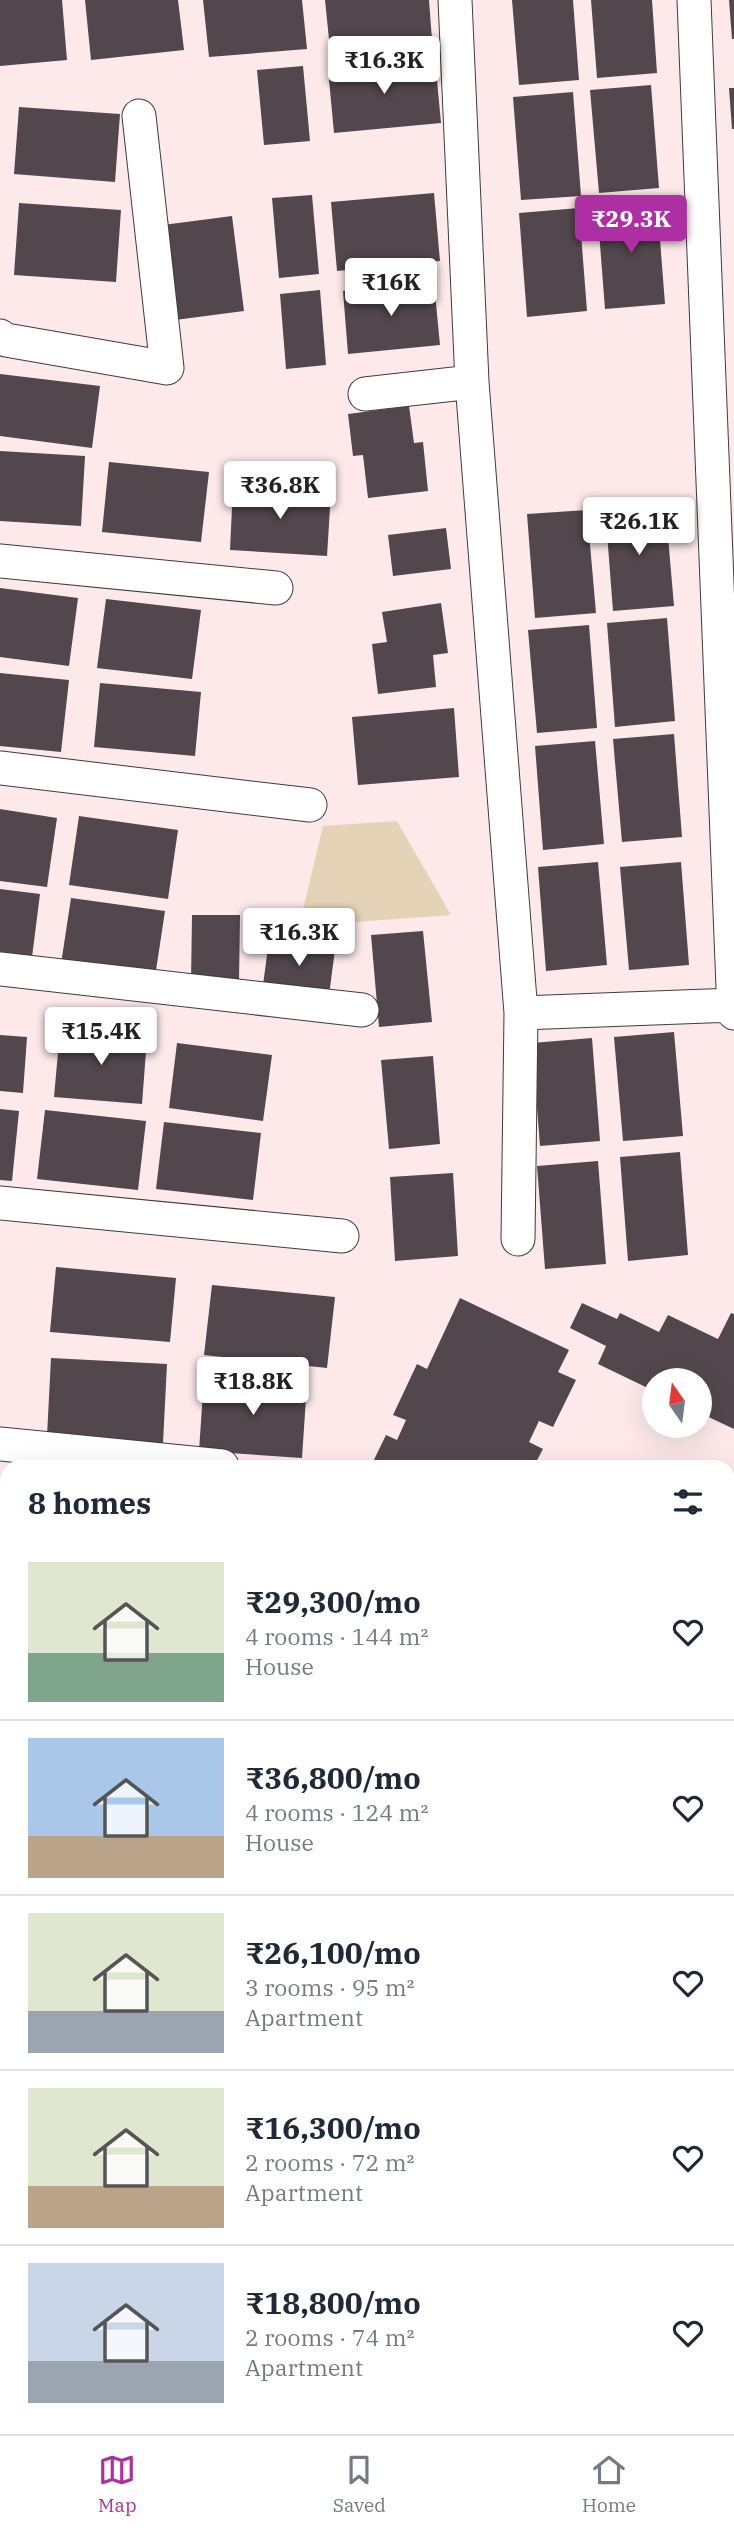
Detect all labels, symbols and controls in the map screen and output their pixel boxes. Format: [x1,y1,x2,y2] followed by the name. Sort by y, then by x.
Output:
[327,36,441,96] pin: ₹16.3K
[344,44,424,74] text: ₹16.3K
[574,196,688,255] pin: ₹29.3K
[591,203,671,233] text: ₹29.3K
[350,258,432,318] pin: ₹16K
[361,266,421,296] text: ₹16K
[223,462,337,521] pin: ₹36.8K
[240,469,320,499] text: ₹36.8K
[582,498,696,557] pin: ₹26.1K
[599,505,679,535] text: ₹26.1K
[242,908,356,968] pin: ₹16.3K
[259,916,339,946] text: ₹16.3K
[44,1007,158,1067] pin: ₹15.4K
[61,1015,141,1045] text: ₹15.4K
[196,1358,310,1417] pin: ₹18.8K
[213,1365,293,1395] text: ₹18.8K
[642,1368,712,1438] north arrow
[642,1368,712,1438] map controls
[28,1483,151,1522] text: 8 homes
[669,1483,707,1521] icon: filters
[245,1582,421,1621] text: ₹29,300/mo
[84,1590,168,1674] icon: home
[669,1613,707,1651] icon: heart
[245,1621,428,1651] text: 4 rooms · 144 m²
[245,1651,314,1681] text: House
[245,1758,421,1797] text: ₹36,800/mo
[84,1766,168,1850] icon: home
[669,1789,707,1827] icon: heart
[245,1797,428,1827] text: 4 rooms · 124 m²
[245,1827,314,1857] text: House
[245,1933,421,1972] text: ₹26,100/mo
[84,1941,168,2025] icon: home
[669,1964,707,2002] icon: heart
[245,1972,415,2002] text: 3 rooms · 95 m²
[245,2002,363,2032] text: Apartment
[245,2108,421,2147] text: ₹16,300/mo
[84,2116,168,2200] icon: home
[669,2139,707,2177] icon: heart
[245,2147,415,2177] text: 2 rooms · 72 m²
[245,2177,363,2207] text: Apartment
[245,2283,421,2322] text: ₹18,800/mo
[84,2291,168,2375] icon: home
[669,2314,707,2352] icon: heart
[245,2322,415,2352] text: 2 rooms · 74 m²
[245,2352,363,2382] text: Apartment
[98,2451,137,2517] tab: Map
[333,2451,386,2517] tab: Saved
[582,2451,636,2517] tab: Home

